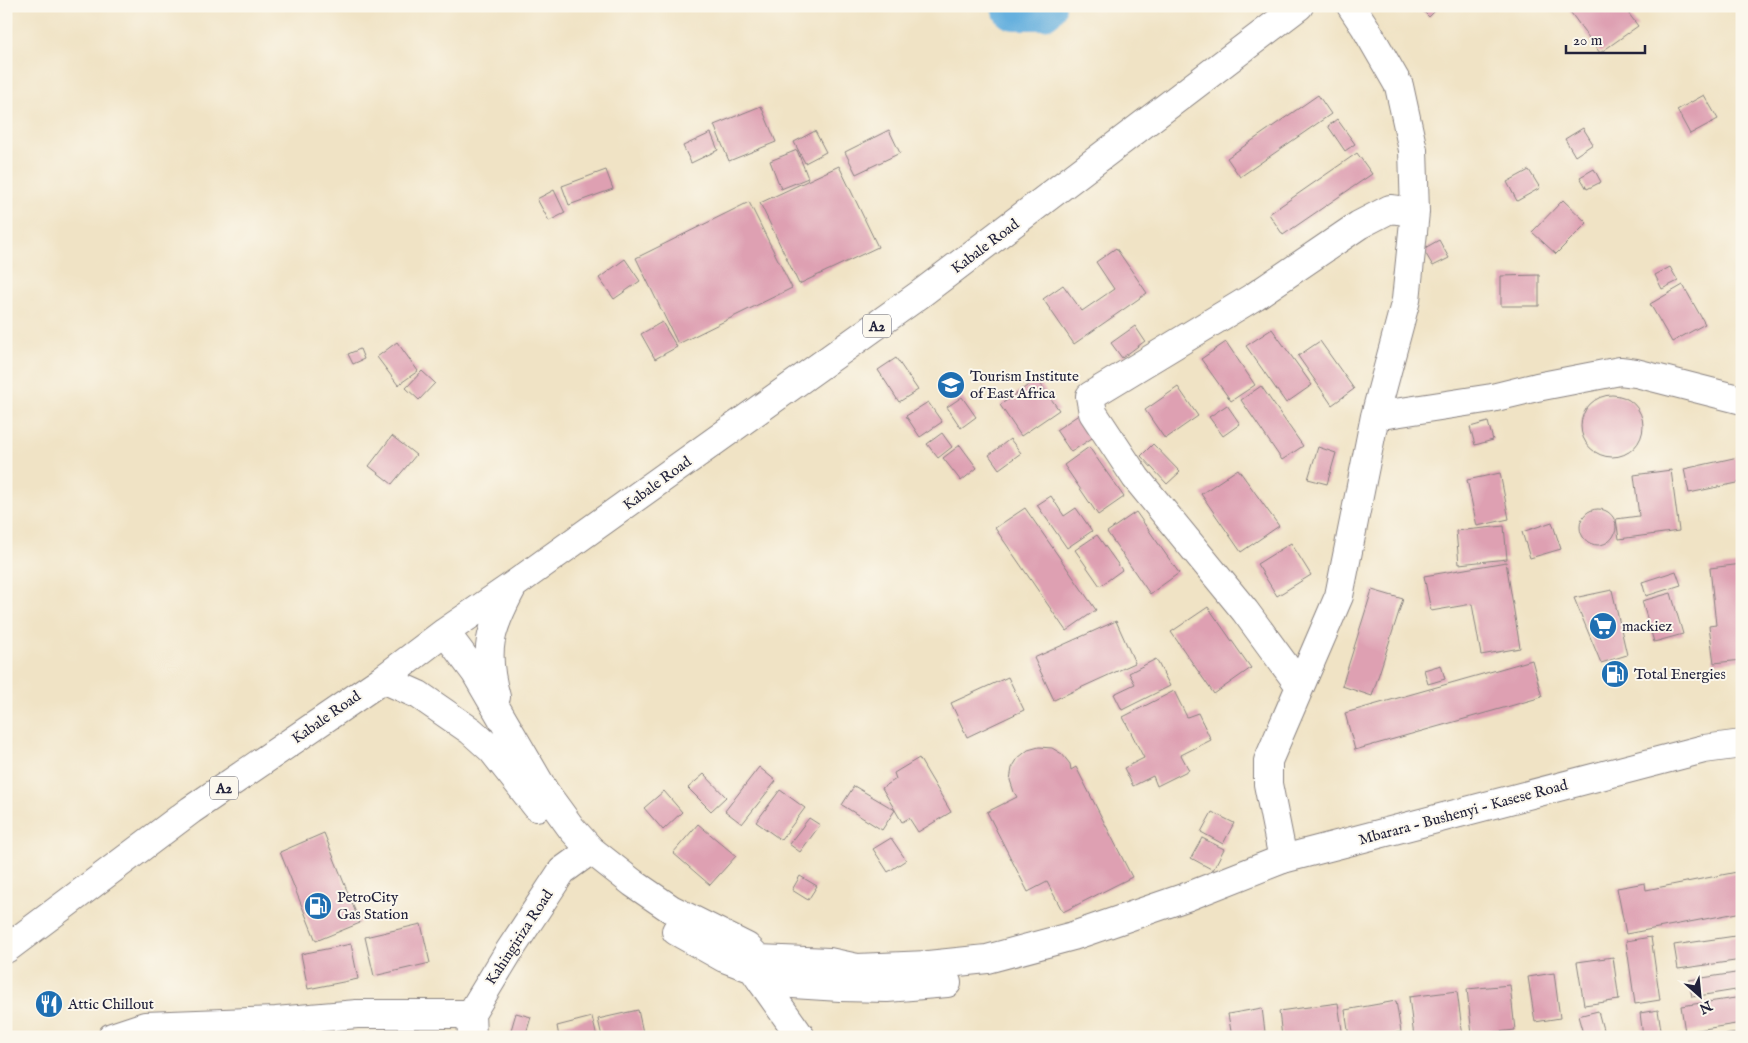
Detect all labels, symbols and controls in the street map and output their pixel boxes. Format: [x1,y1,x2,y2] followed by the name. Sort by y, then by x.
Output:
[1566,22,1644,54] scale bar
[1573,31,1603,50] text: 20 m
[948,214,1024,278] street label: Kabale Road
[863,314,891,338] road number: A2
[970,367,1079,403] place label: Tourism Institute of East Africa
[936,370,966,400] school or university icon: Tourism Institute of East Africa
[619,452,696,515] street label: Kabale Road
[1588,611,1618,641] supermarket icon: mackiez
[1622,617,1672,636] place label: mackiez
[1600,659,1630,689] fuel station icon: Total Energies
[1634,665,1726,684] place label: Total Energies
[288,686,365,748] street label: Kabale Road
[1357,775,1571,850] street label: Mbarara - Bushenyi - Kasese Road
[210,776,238,800] road number: A2
[482,885,558,988] street label: Kahingiriza Road
[337,888,408,924] place label: PetroCity Gas Station
[303,891,333,921] fuel station icon: PetroCity Gas Station
[1676,970,1726,1020] north arrow
[34,989,64,1019] restaurant icon: Attic Chillout
[67,995,154,1014] place label: Attic Chillout
[1696,995,1716,1017] text: N

